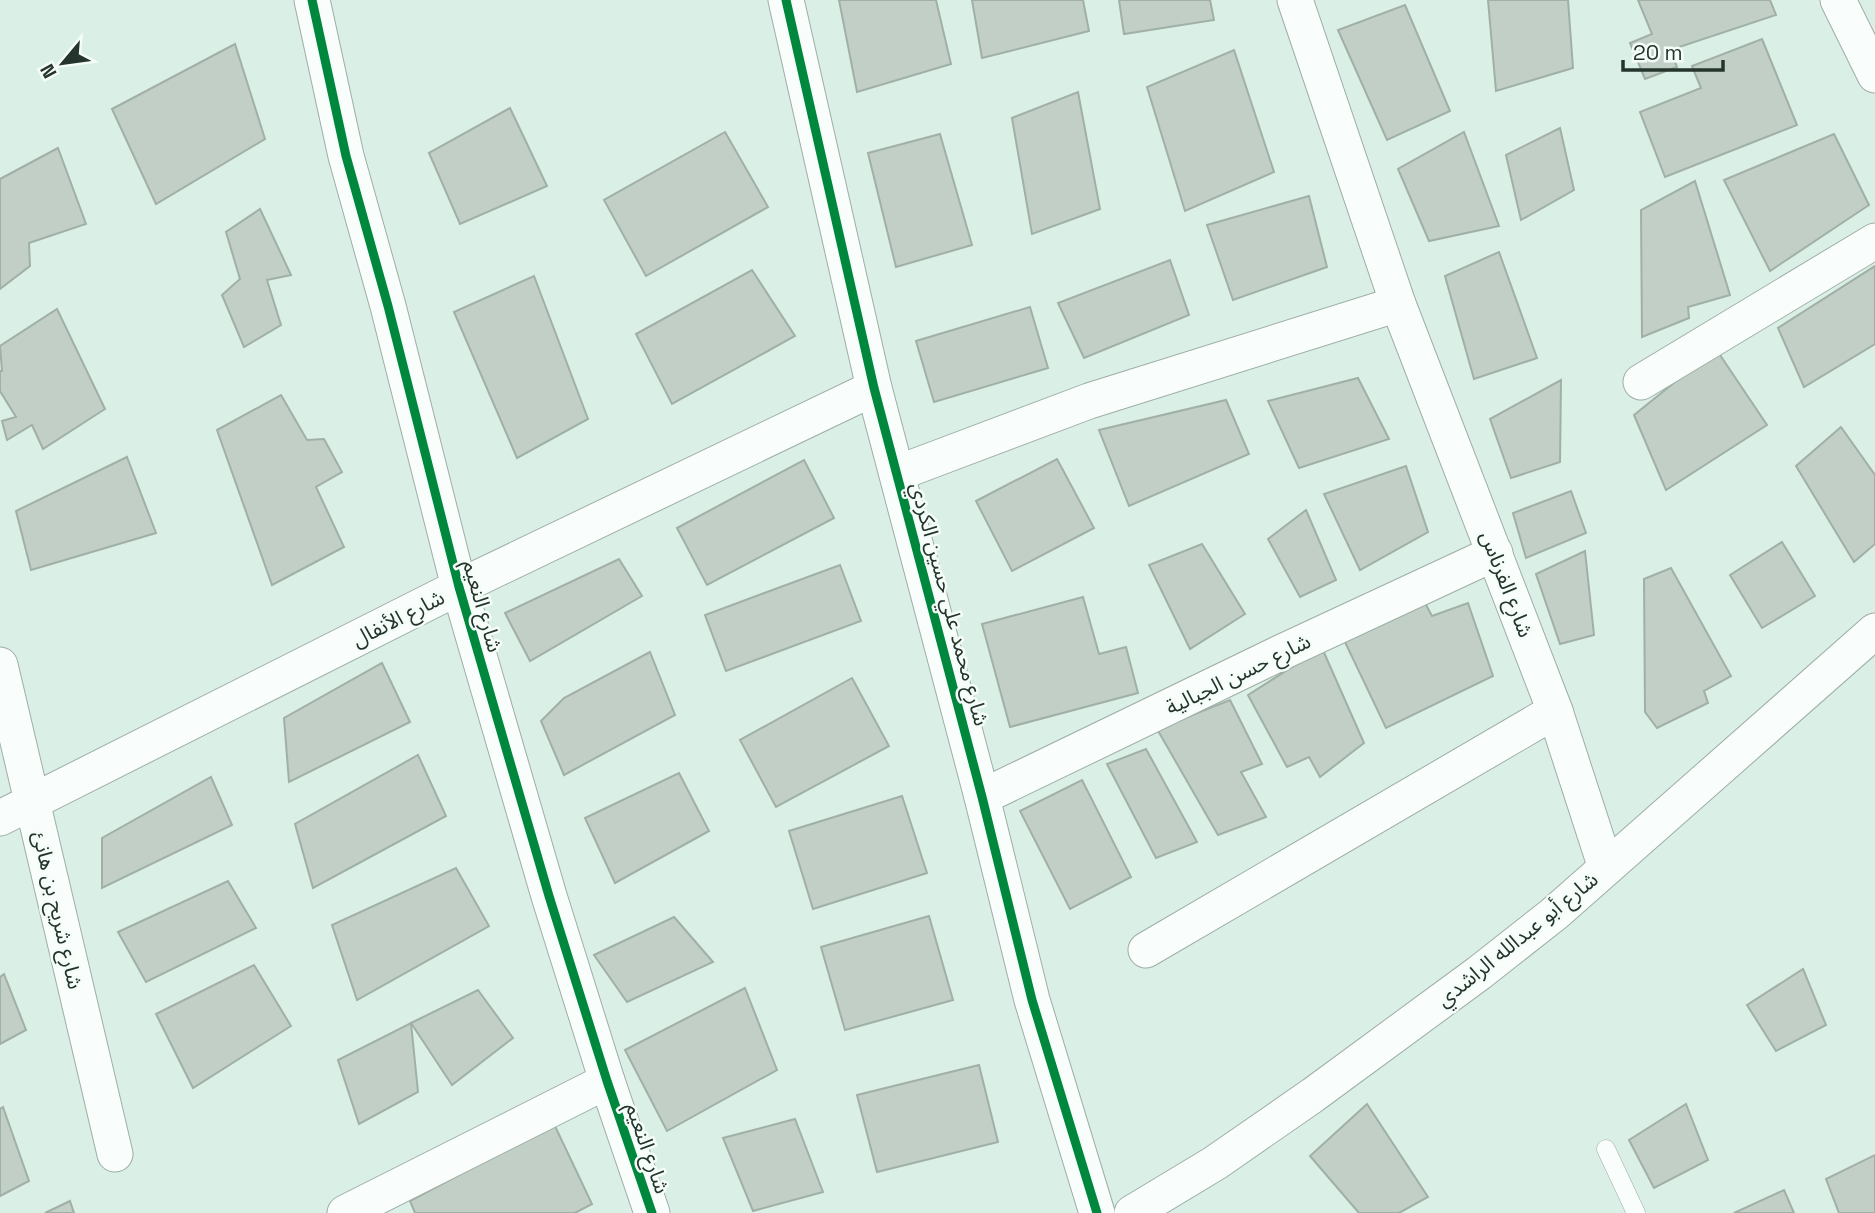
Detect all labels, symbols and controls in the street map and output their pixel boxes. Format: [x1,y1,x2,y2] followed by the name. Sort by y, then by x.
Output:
[28,28,98,98] north arrow
[1623,28,1723,72] scale bar
[1633,39,1683,66] text: 20 m
[35,59,63,83] text: N
[902,479,995,729] street label: شارع محمد علي حسين الكردي
[1472,527,1540,642] street label: شارع الفرناس
[455,557,509,656] street label: شارع النعيم
[347,583,450,655] street label: شارع الأنفال
[1161,627,1316,723] street label: شارع حسن الجبالية
[25,828,89,992] street label: شارع شريح بن هانئ
[1431,865,1605,1015] street label: شارع أبو عبدالله الراشدي
[618,1099,676,1198] street label: شارع النعيم

